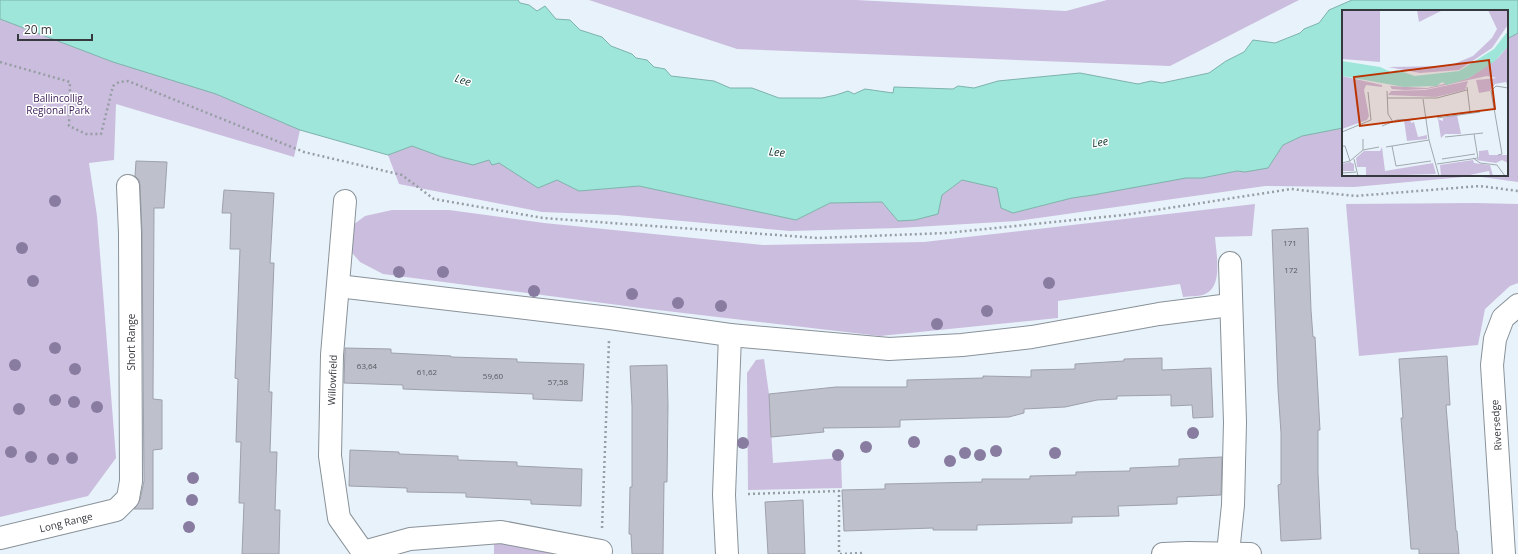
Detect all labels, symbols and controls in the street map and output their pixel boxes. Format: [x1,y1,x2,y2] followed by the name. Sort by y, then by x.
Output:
[1342,10,1508,176] inset map
[18,16,92,42] scale bar
[24,21,52,38] text: 20 m
[453,70,474,89] water label: Lee
[26,91,90,117] park label: Ballincollig Regional Park
[1091,133,1110,150] water label: Lee
[768,143,786,160] water label: Lee
[1283,237,1297,248] house number: 171
[1284,264,1298,275] house number: 172
[124,313,138,370] street label: Short Range
[324,354,340,406] street label: Willowfield
[357,360,378,371] house number: 63,64
[417,366,438,377] house number: 61,62
[483,370,504,381] house number: 59,60
[548,376,569,387] house number: 57,58
[1487,399,1505,451] street label: Riversedge
[38,509,94,535] street label: Long Range

